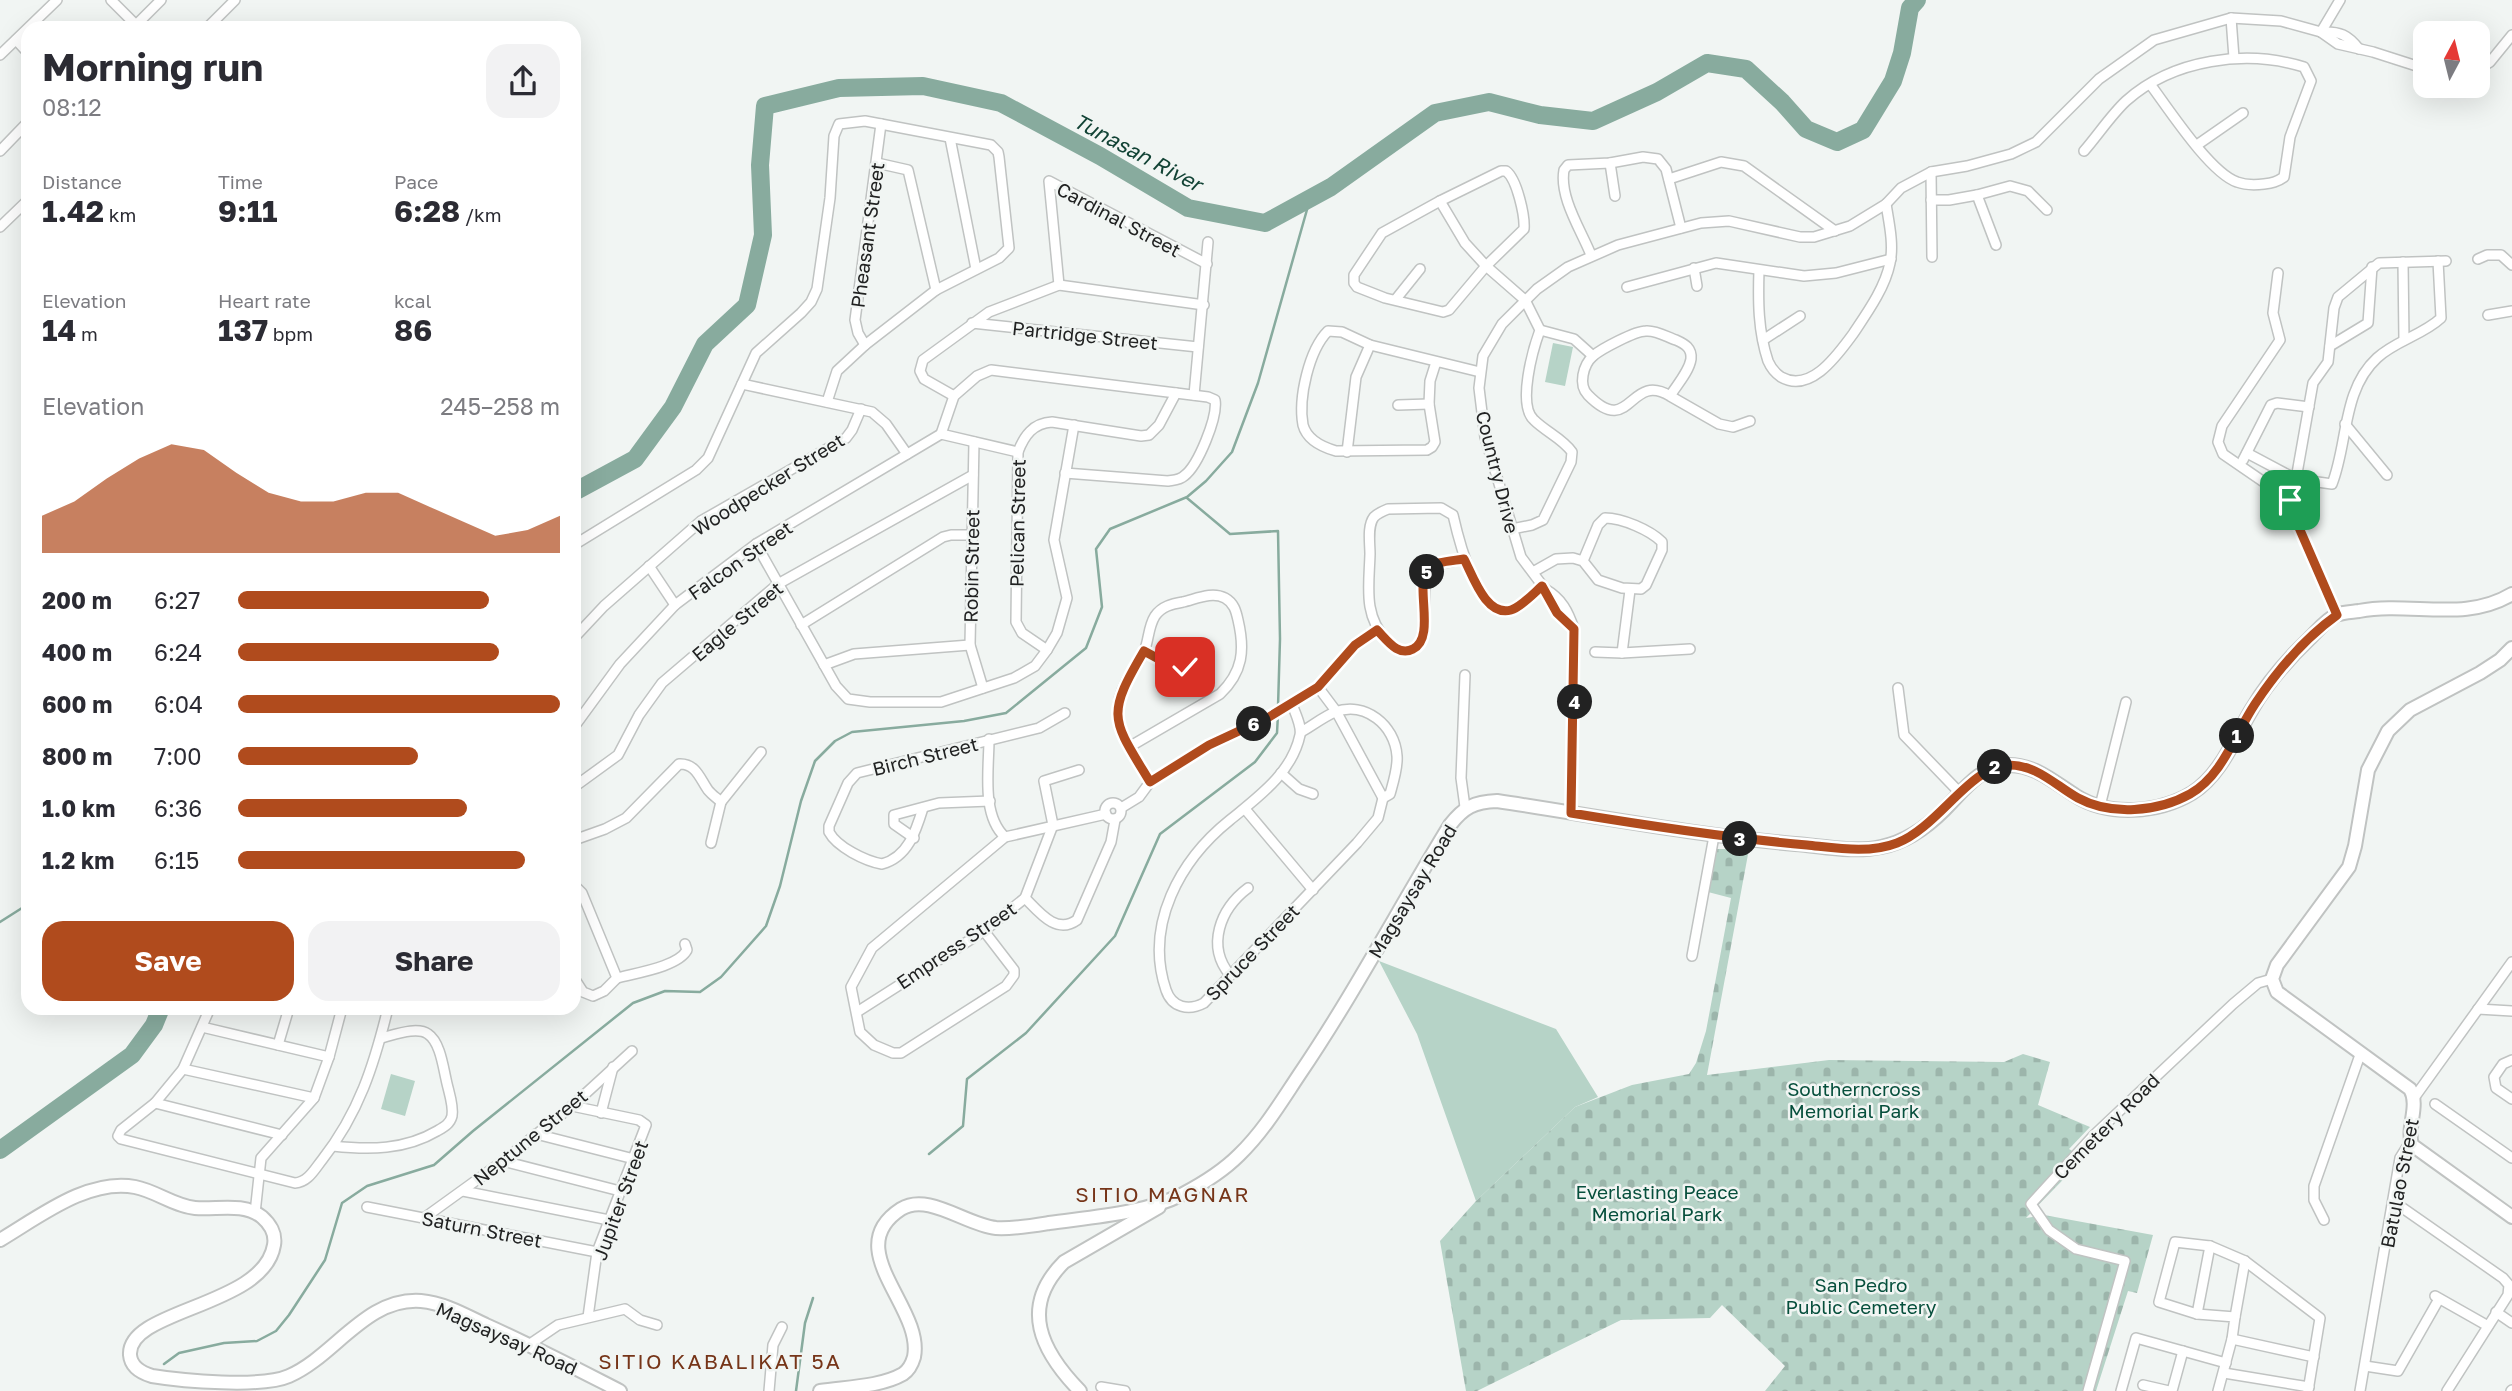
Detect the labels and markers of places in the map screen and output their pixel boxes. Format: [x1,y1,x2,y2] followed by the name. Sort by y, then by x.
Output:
[2260,470,2320,530] pin
[1410,554,1444,590] pin: 5
[1155,637,1215,697] pin
[1558,684,1592,720] pin: 4
[1236,706,1272,742] pin: 6
[2220,718,2254,754] pin: 1
[1978,750,2012,784] pin: 2
[1722,822,1758,856] pin: 3

